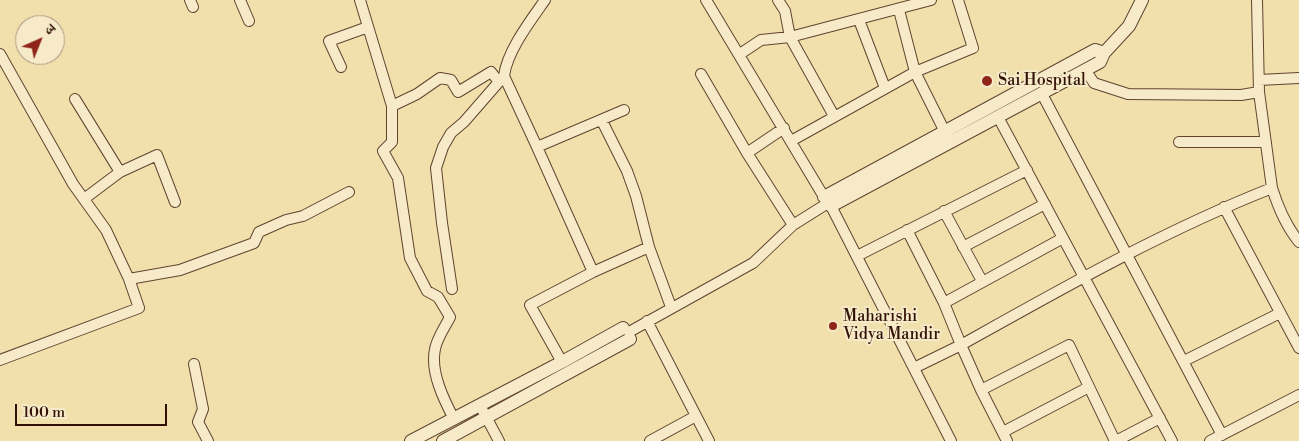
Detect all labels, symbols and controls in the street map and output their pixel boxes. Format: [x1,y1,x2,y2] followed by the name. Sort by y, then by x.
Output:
[15,15,65,65] north arrow
[41,21,59,39] text: उ
[998,71,1086,91] place label: Sai Hospital
[980,74,994,88] marker: Sai Hospital
[843,307,940,345] place label: Maharishi Vidya Mandir
[827,320,839,332] marker: Maharishi Vidya Mandir
[18,394,170,426] scale bar
[23,403,65,422] text: 100 m

